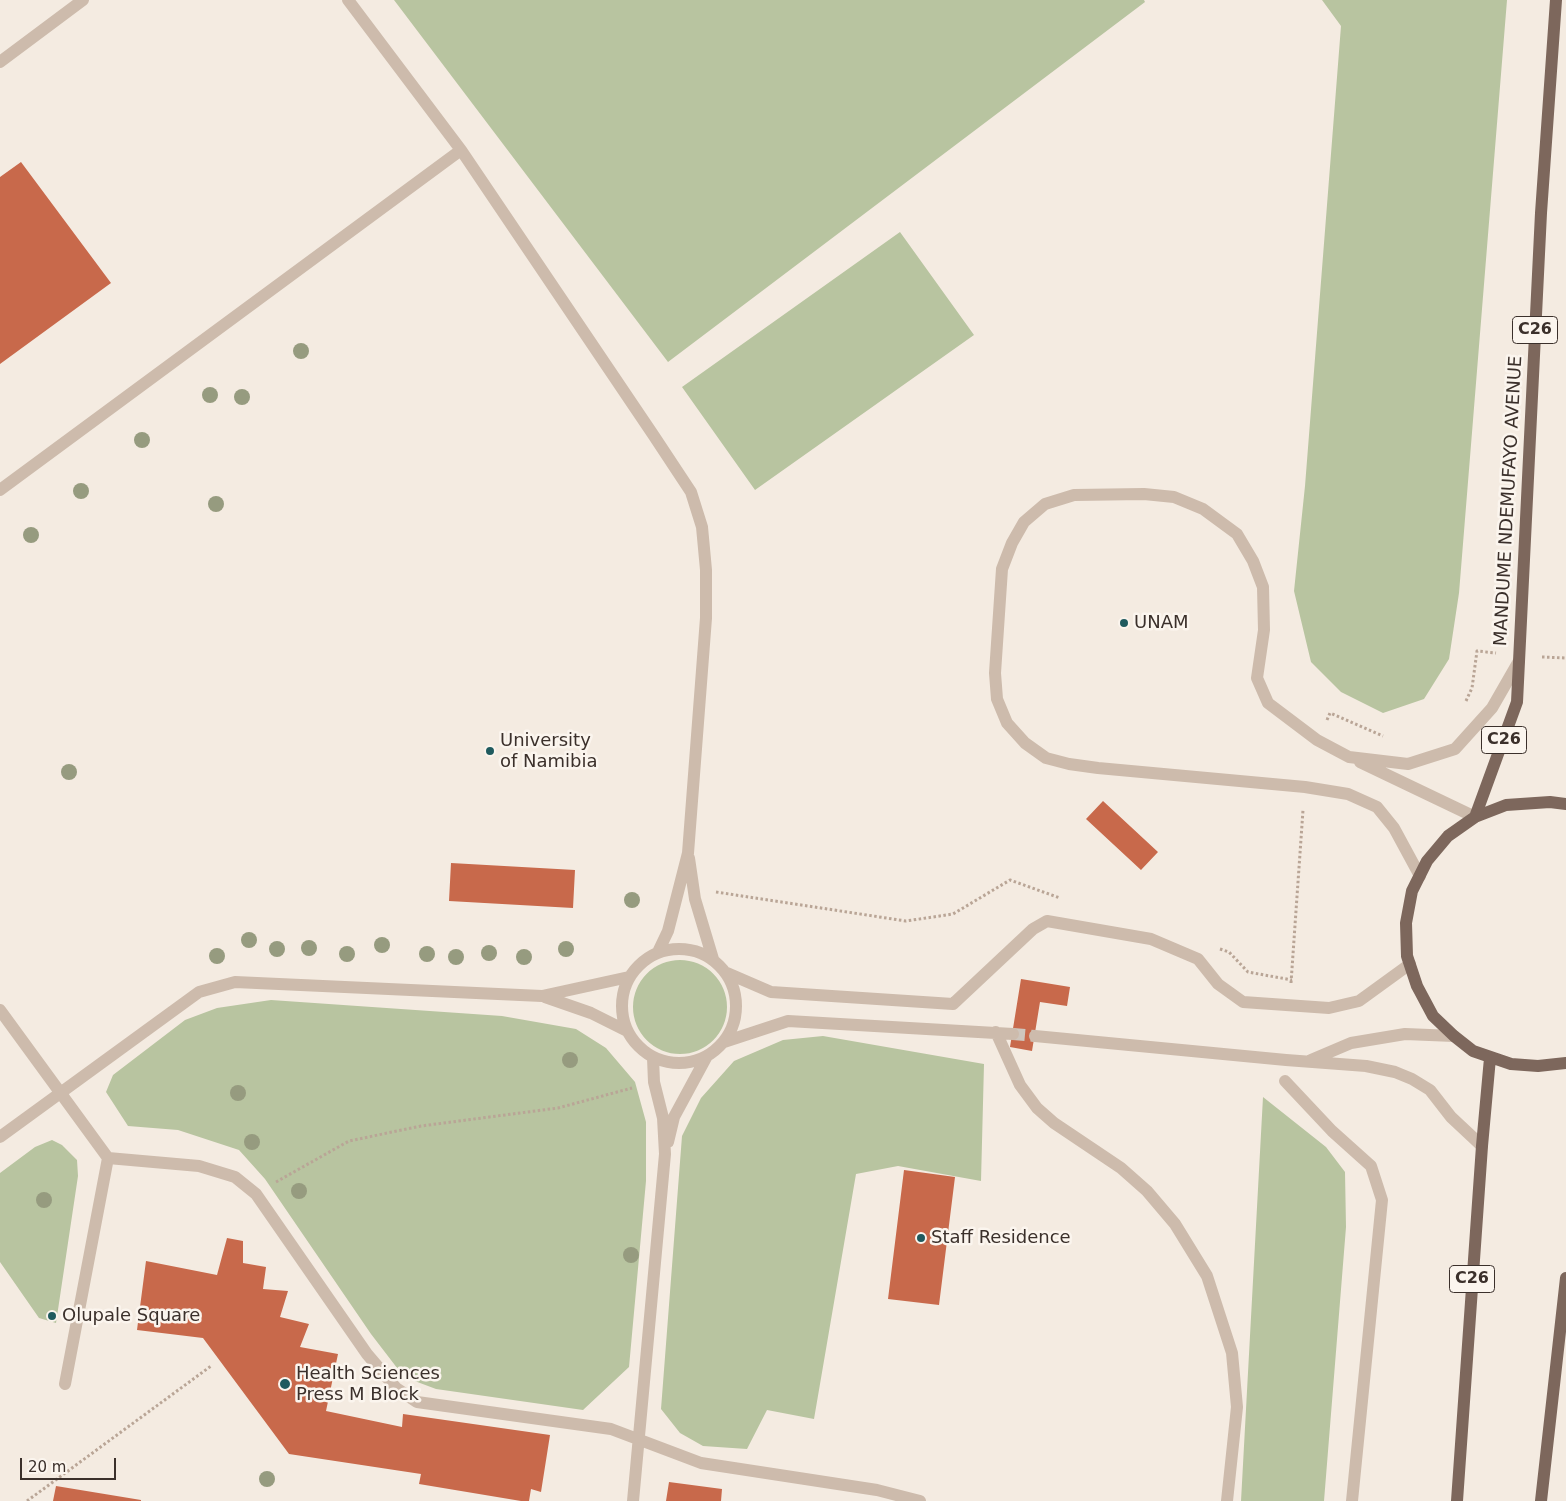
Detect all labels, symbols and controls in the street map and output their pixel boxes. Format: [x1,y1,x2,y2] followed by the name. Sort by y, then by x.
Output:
[1512,316,1558,344] road number: C26
[1491,355,1527,647] street label: MANDUME NDEMUFAYO AVENUE
[1134,612,1188,634] place label: UNAM
[1118,617,1130,629] marker: UNAM
[1482,726,1526,754] road number: C26
[500,730,598,772] place label: University of Namibia
[484,745,496,757] marker: University of Namibia
[931,1227,1071,1249] place label: Staff Residence
[915,1232,927,1244] marker: Staff Residence
[1450,1266,1494,1292] road number: C26
[62,1305,200,1327] place label: Olupale Square
[46,1310,58,1322] marker: Olupale Square
[296,1363,440,1406] place label: Health Sciences Press M Block
[278,1377,292,1391] marker: Health Sciences Press M Block
[22,1448,119,1480] scale bar
[28,1458,66,1476] text: 20 m

